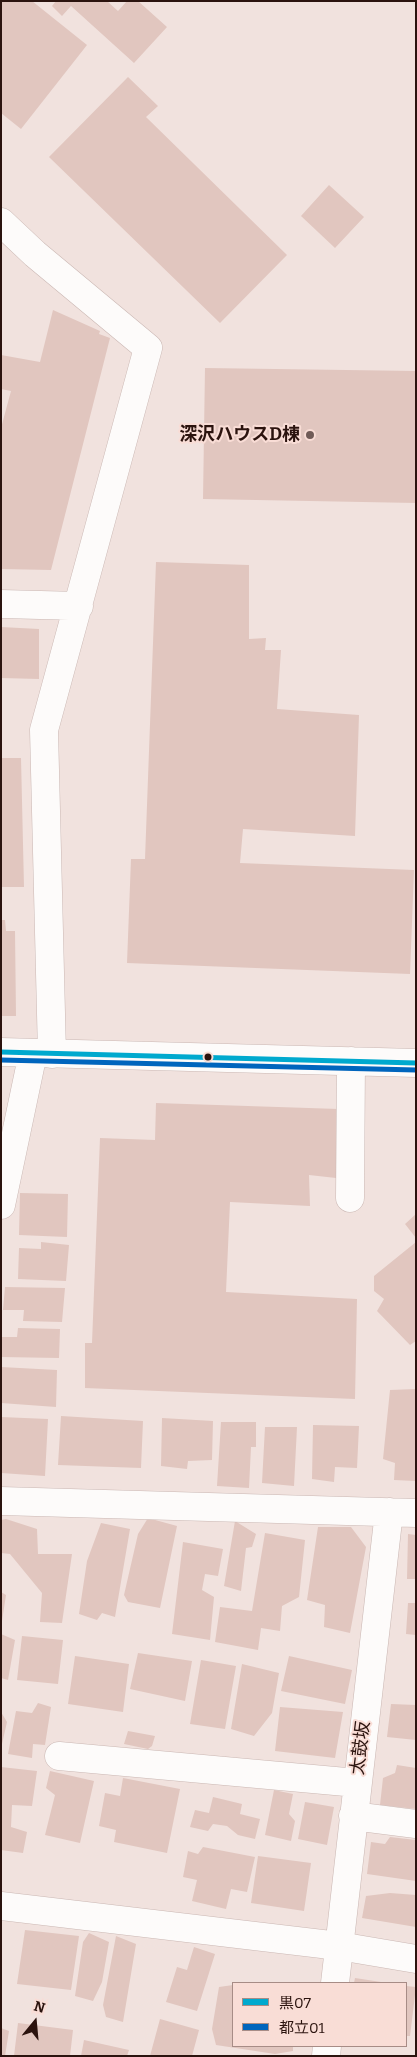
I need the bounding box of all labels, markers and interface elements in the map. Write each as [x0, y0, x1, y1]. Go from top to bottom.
place label: 深沢ハウスD棟 [179, 424, 300, 446]
marker: 深沢ハウスD棟 [304, 429, 316, 441]
unlabelled marker [203, 1052, 213, 1062]
street label: 太鼓坂 [347, 1720, 375, 1776]
legend [232, 1982, 407, 2047]
text: 黒07 [279, 1994, 311, 2012]
north arrow [10, 1997, 60, 2047]
text: N [32, 1997, 47, 2017]
text: 都立01 [279, 2019, 325, 2037]

